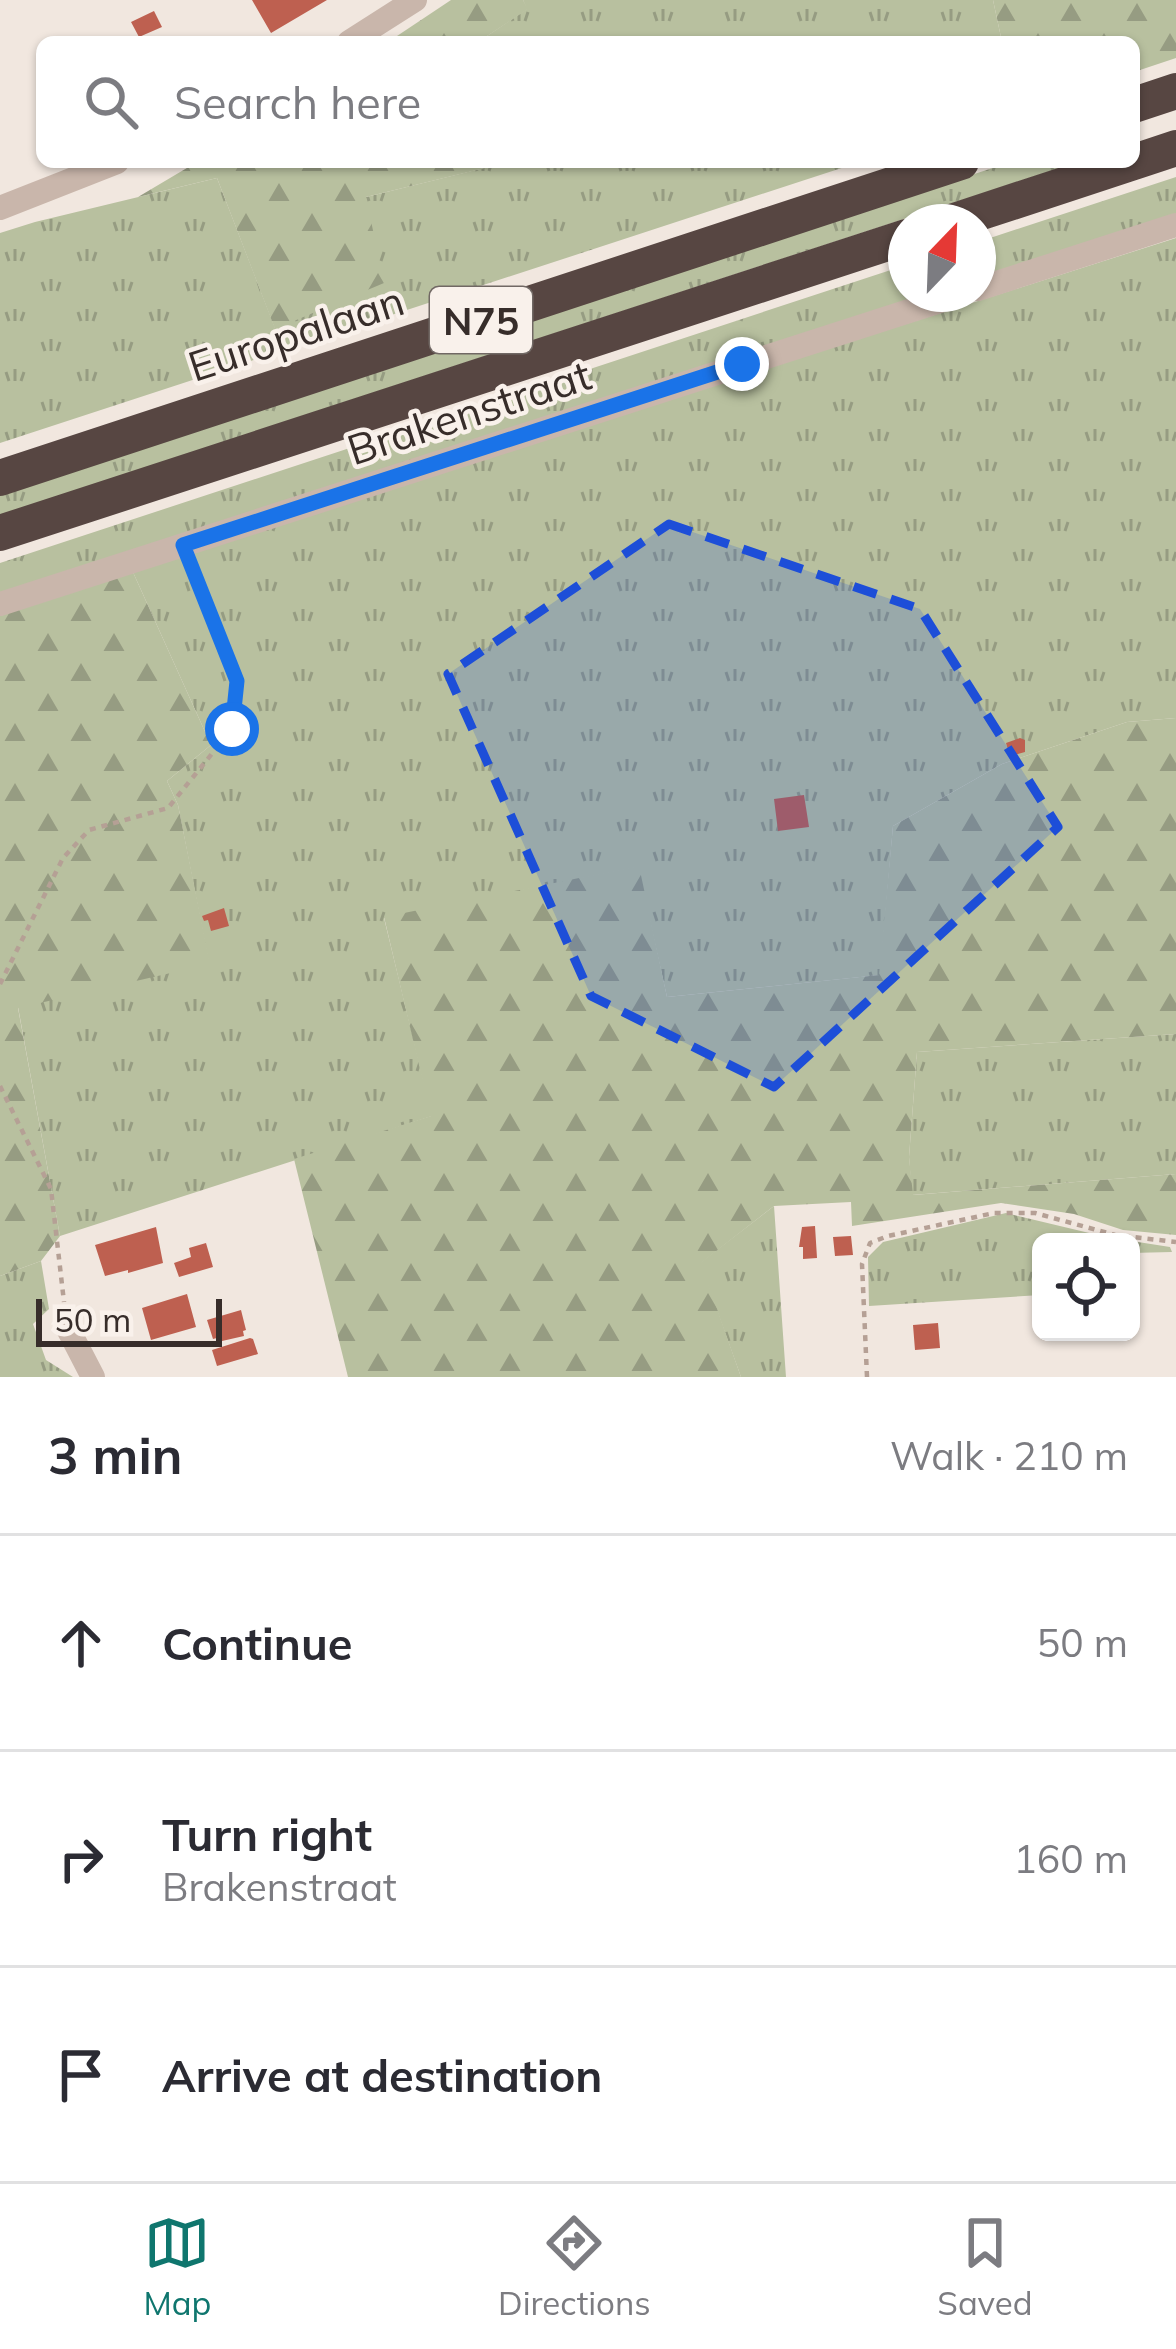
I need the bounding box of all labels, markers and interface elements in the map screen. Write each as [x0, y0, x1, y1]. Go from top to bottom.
search box [36, 36, 1140, 168]
icon: search [78, 69, 144, 135]
text: Search here [174, 74, 421, 130]
north arrow [888, 204, 996, 312]
street label: Europalaan [182, 273, 410, 393]
road number: N75 [430, 287, 532, 353]
route end [715, 337, 769, 391]
street label: Brakenstraat [341, 348, 597, 476]
route start [205, 702, 259, 756]
map controls [1032, 1233, 1140, 1341]
button: locate [1032, 1233, 1140, 1341]
scale bar [36, 1293, 222, 1346]
text: 50 m [54, 1299, 131, 1340]
text: 3 min [48, 1423, 183, 1487]
text: Walk · 210 m [890, 1431, 1128, 1480]
icon: ahead [48, 1610, 114, 1676]
text: Continue [162, 1615, 352, 1671]
text: 50 m [1037, 1618, 1128, 1667]
text: Turn right [162, 1806, 372, 1862]
icon: right [48, 1826, 114, 1892]
text: 160 m [1013, 1834, 1128, 1883]
text: Brakenstraat [162, 1862, 397, 1911]
icon: arrive [48, 2042, 114, 2108]
text: Arrive at destination [162, 2047, 602, 2103]
tab: Map [143, 2210, 211, 2323]
tab: Directions [498, 2210, 651, 2323]
tab: Saved [937, 2210, 1033, 2323]

